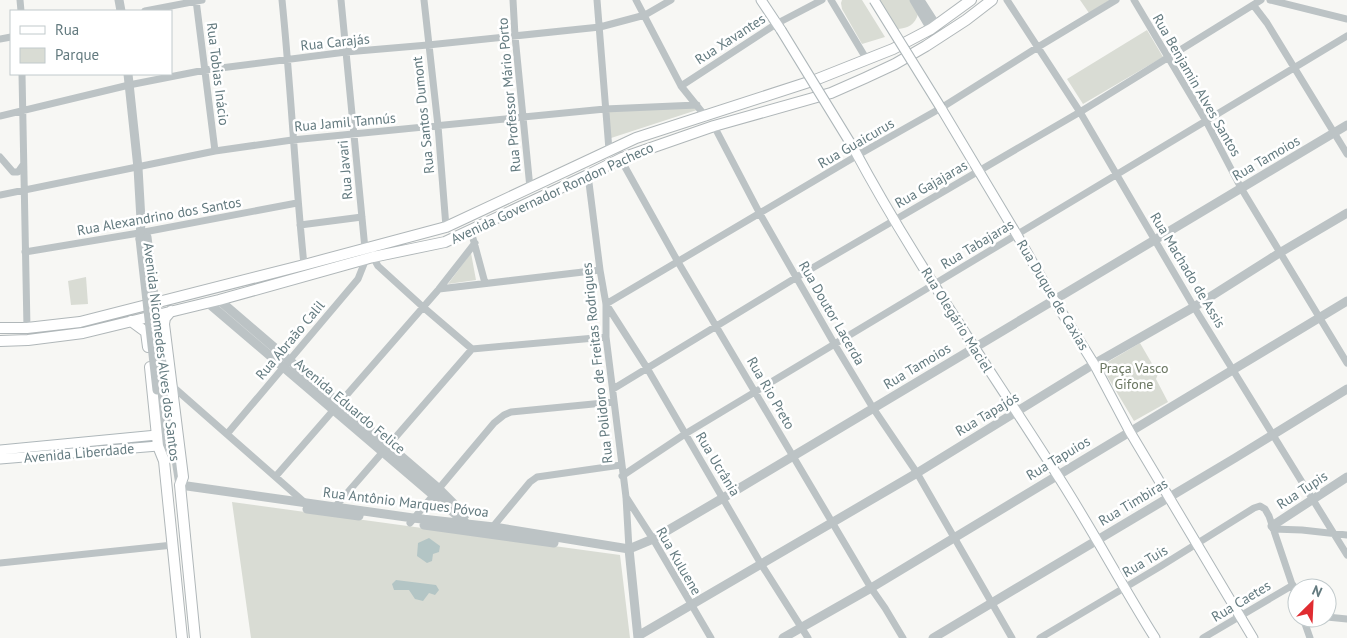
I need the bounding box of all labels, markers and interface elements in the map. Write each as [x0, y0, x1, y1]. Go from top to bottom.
legend [10, 10, 172, 75]
street label: Rua Xavantes [691, 10, 769, 68]
street label: Rua Benjamin Alves Santos [1149, 10, 1245, 160]
street label: Rua Professor Mário Porto [493, 17, 525, 173]
text: Rua [55, 20, 79, 39]
street label: Rua Tobias Inácio [203, 21, 233, 127]
street label: Rua Carajás [300, 29, 371, 55]
text: Parque [55, 45, 99, 64]
street label: Rua Santos Dumont [408, 55, 438, 175]
street label: Rua Jamil Tannús [293, 109, 397, 135]
street label: Rua Guaicurus [815, 114, 898, 172]
street label: Rua Tamoios [1229, 131, 1303, 185]
street label: Avenida Governador Rondon Pacheco [448, 138, 656, 248]
street label: Rua Javari [333, 140, 357, 200]
street label: Rua Gajajaras [891, 156, 971, 212]
street label: Rua Alexandrino dos Santos [75, 193, 243, 239]
street label: Rua Machado de Assis [1146, 209, 1230, 331]
street label: Rua Tabajaras [937, 215, 1017, 273]
street label: Rua Duque de Caxias [1013, 236, 1093, 354]
street label: Avenida Nicomedes Alves dos Santos [140, 242, 184, 463]
street label: Rua Doutor Lacerda [795, 258, 869, 368]
street label: Rua Polidoro de Freitas Rodrigues [577, 262, 617, 464]
street label: Rua Olegário Maciel [917, 264, 997, 376]
street label: Rua Abraão Calil [252, 297, 328, 383]
street label: Rua Tamoios [880, 339, 954, 393]
street label: Rua Rio Preto [743, 353, 799, 433]
street label: Avenida Eduardo Felice [291, 354, 409, 458]
park label: Praça Vasco Gifone [1099, 359, 1169, 393]
street label: Rua Tapajós [952, 388, 1022, 440]
street label: Rua Ucrânia [692, 429, 744, 500]
street label: Rua Tapuios [1023, 432, 1093, 484]
street label: Avenida Liberdade [23, 439, 135, 467]
street label: Rua Tupis [1273, 467, 1331, 513]
street label: Rua Timbiras [1095, 474, 1171, 530]
street label: Rua Antônio Marques Póvoa [322, 483, 490, 521]
street label: Rua Kuluene [652, 524, 706, 598]
street label: Rua Tuis [1119, 541, 1171, 581]
street label: Rua Caetes [1208, 576, 1274, 626]
north arrow [1287, 578, 1337, 628]
text: N [1309, 581, 1325, 601]

